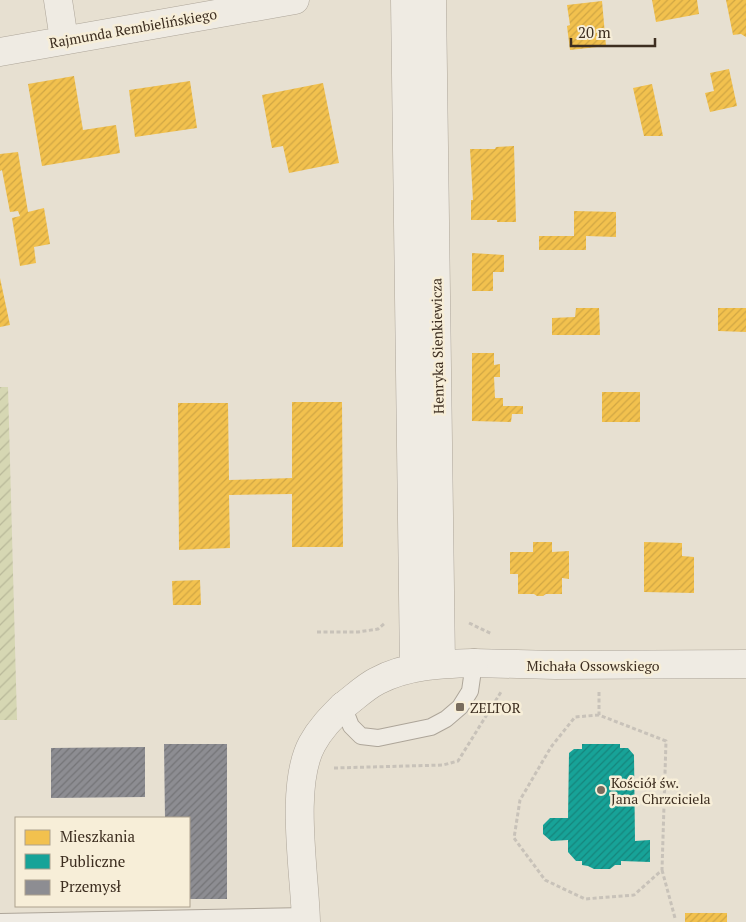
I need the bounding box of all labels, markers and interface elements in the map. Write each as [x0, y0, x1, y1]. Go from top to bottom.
street label: Rajmunda Rembielińskiego [48, 4, 218, 52]
scale bar [571, 15, 655, 47]
text: 20 m [578, 22, 611, 42]
street label: Henryka Sienkiewicza [426, 278, 448, 414]
street label: Michała Ossowskiego [526, 656, 660, 675]
place label: ZELTOR [470, 698, 521, 717]
marker: ZELTOR [454, 701, 466, 713]
place label: Kościół św. Jana Chrzciciela [611, 773, 711, 808]
marker: Kościół św. Jana Chrzciciela [595, 784, 607, 796]
legend [15, 817, 190, 907]
text: Mieszkania [60, 826, 136, 846]
text: Publiczne [60, 851, 125, 871]
text: Przemysł [60, 876, 121, 896]

